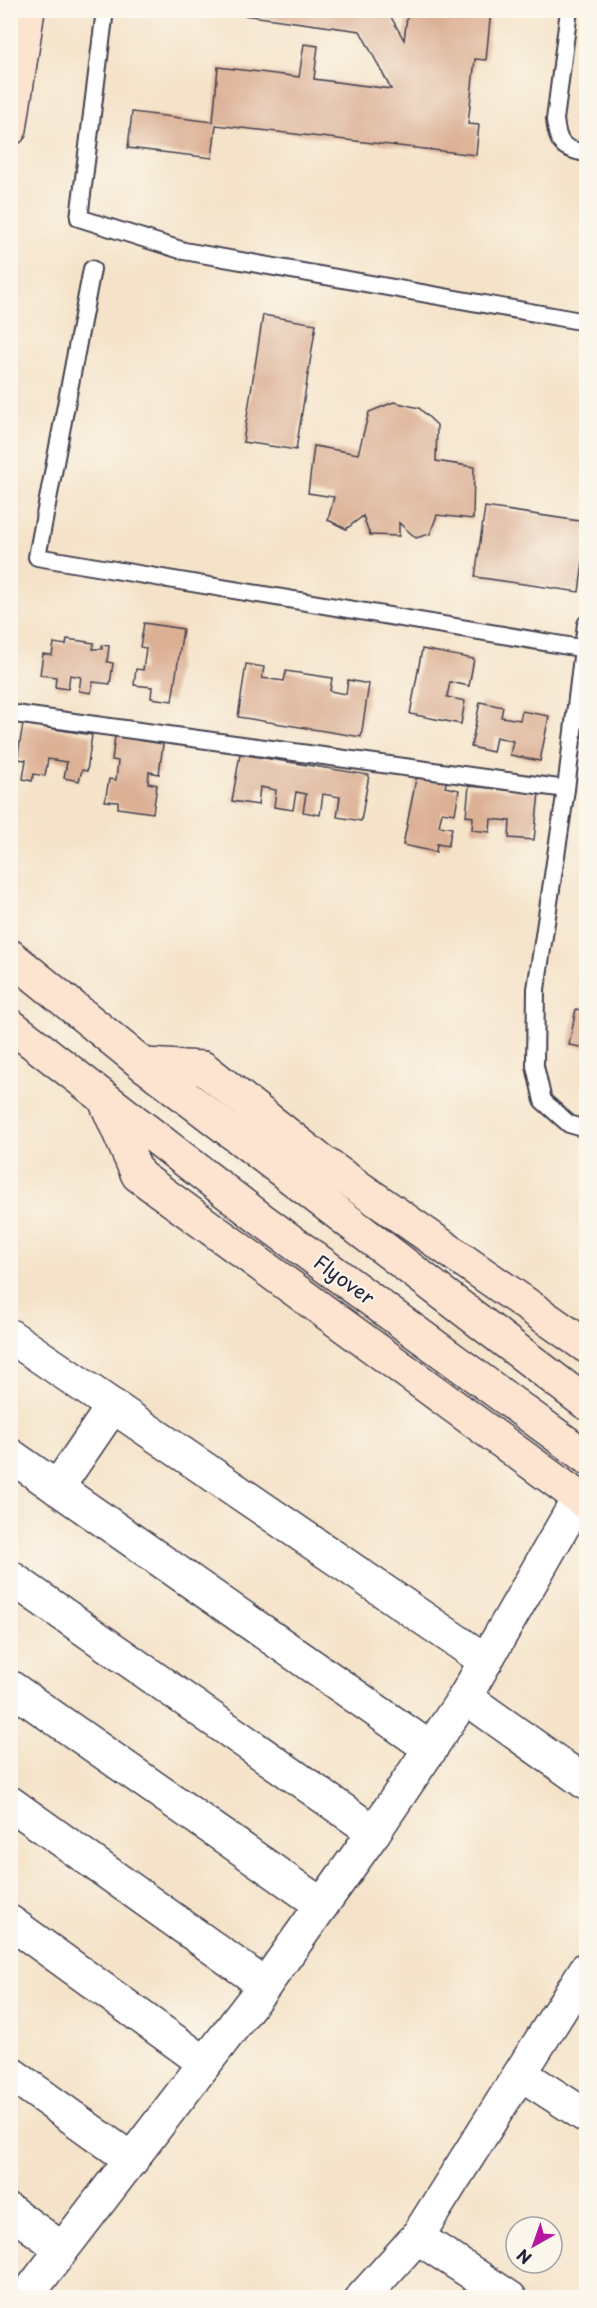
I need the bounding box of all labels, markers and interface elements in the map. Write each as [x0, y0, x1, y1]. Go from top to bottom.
street label: Flyover [308, 1247, 382, 1312]
north arrow [504, 2215, 564, 2275]
text: N [511, 2244, 536, 2271]

